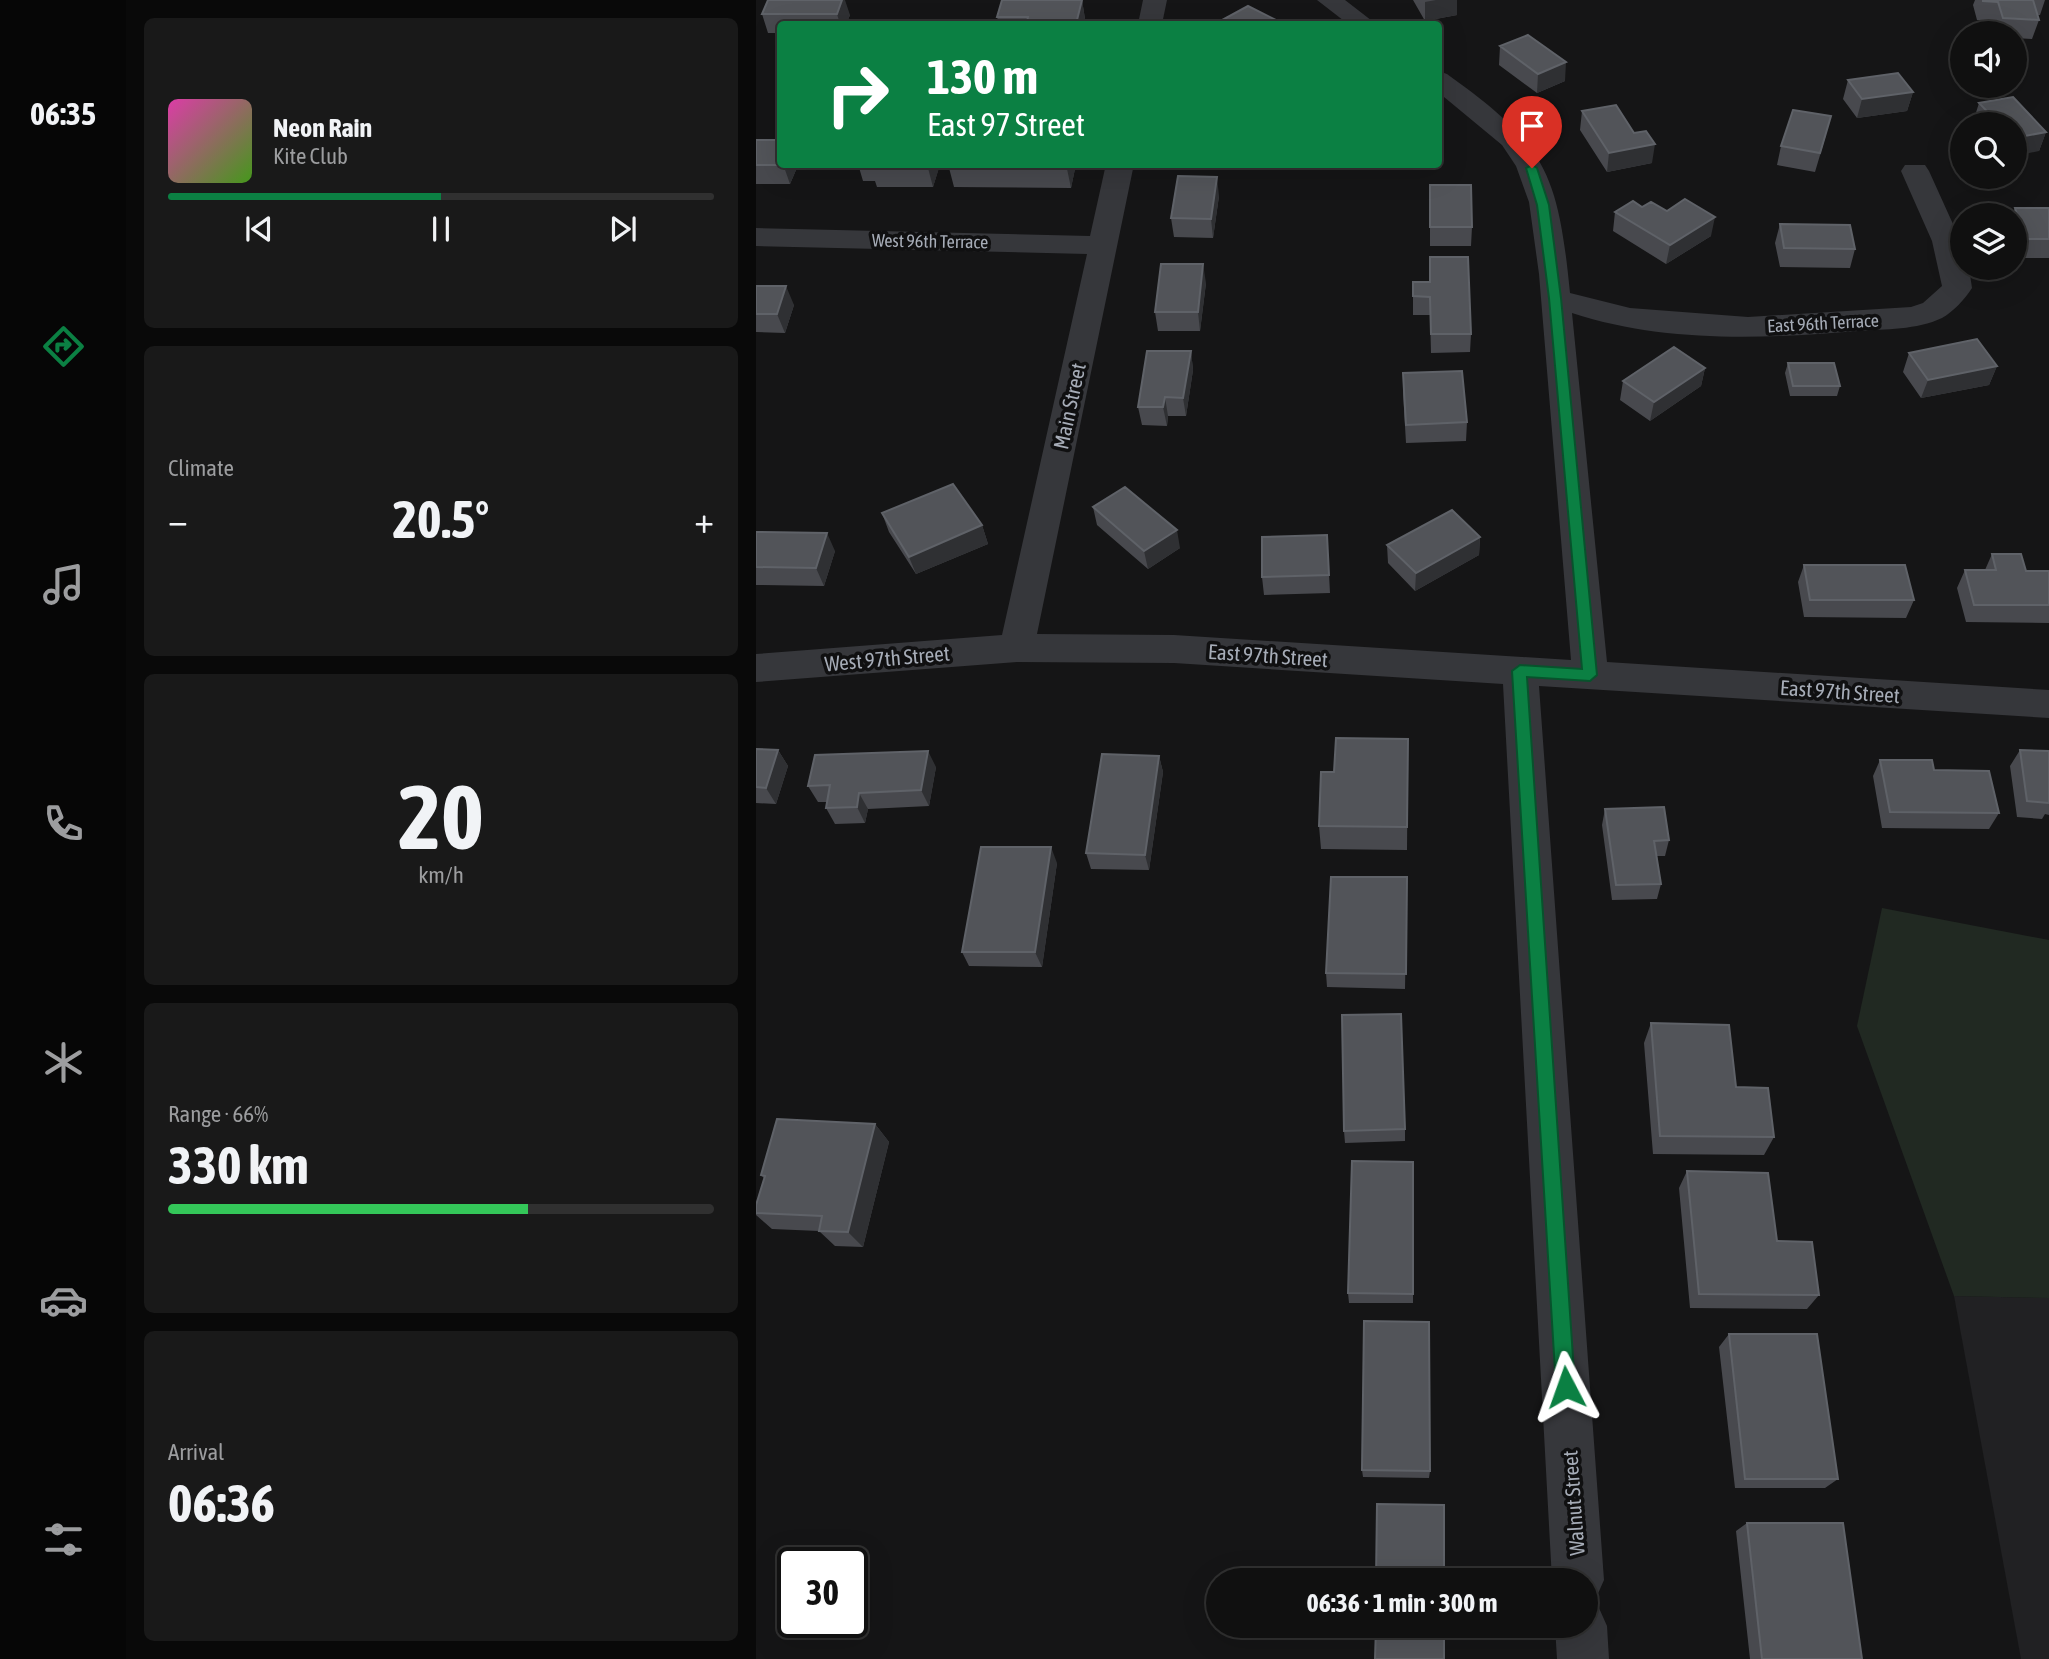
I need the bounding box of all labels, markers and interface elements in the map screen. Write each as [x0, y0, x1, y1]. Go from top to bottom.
map controls [1950, 21, 2027, 280]
button: sound [1950, 21, 2027, 98]
text: 130 m [927, 48, 1038, 104]
icon: right [812, 49, 903, 140]
text: 06:35 [30, 95, 96, 132]
pin [1502, 96, 1562, 168]
text: East 97 Street [927, 106, 1085, 143]
icon: arrive [1513, 107, 1551, 145]
button: search [1950, 112, 2027, 189]
text: Neon Rain [273, 113, 372, 143]
text: Kite Club [273, 143, 348, 169]
button: layers [1950, 203, 2027, 280]
icon: previous [240, 210, 278, 248]
icon: pause [422, 210, 460, 248]
icon: next [604, 210, 642, 248]
street label: West 96th Terrace [872, 229, 988, 253]
street label: East 96th Terrace [1767, 310, 1879, 336]
icon: directions [39, 322, 88, 371]
street label: Main Street [1048, 361, 1090, 451]
text: Climate [168, 455, 234, 481]
text: 20.5° [393, 489, 489, 549]
text: − [168, 498, 188, 541]
text: + [694, 498, 714, 541]
icon: music [39, 560, 88, 609]
street label: East 97th Street [1207, 639, 1329, 671]
street label: West 97th Street [823, 641, 951, 675]
street label: East 97th Street [1779, 675, 1901, 707]
text: 20 [398, 764, 484, 868]
icon: phone [39, 799, 88, 848]
text: km/h [418, 862, 464, 888]
icon: climate [39, 1038, 88, 1087]
text: Range · 66% [168, 1101, 268, 1127]
text: 330 km [168, 1135, 309, 1195]
icon: car [39, 1276, 88, 1325]
position arrow [1529, 1350, 1603, 1424]
text: Arrival [168, 1439, 224, 1465]
street label: Walnut Street [1557, 1450, 1589, 1556]
text: 06:36 [168, 1473, 275, 1533]
icon: filters [39, 1515, 88, 1564]
speed limit sign: 30 [777, 1547, 868, 1638]
text: 06:36 · 1 min · 300 m [1307, 1588, 1497, 1618]

